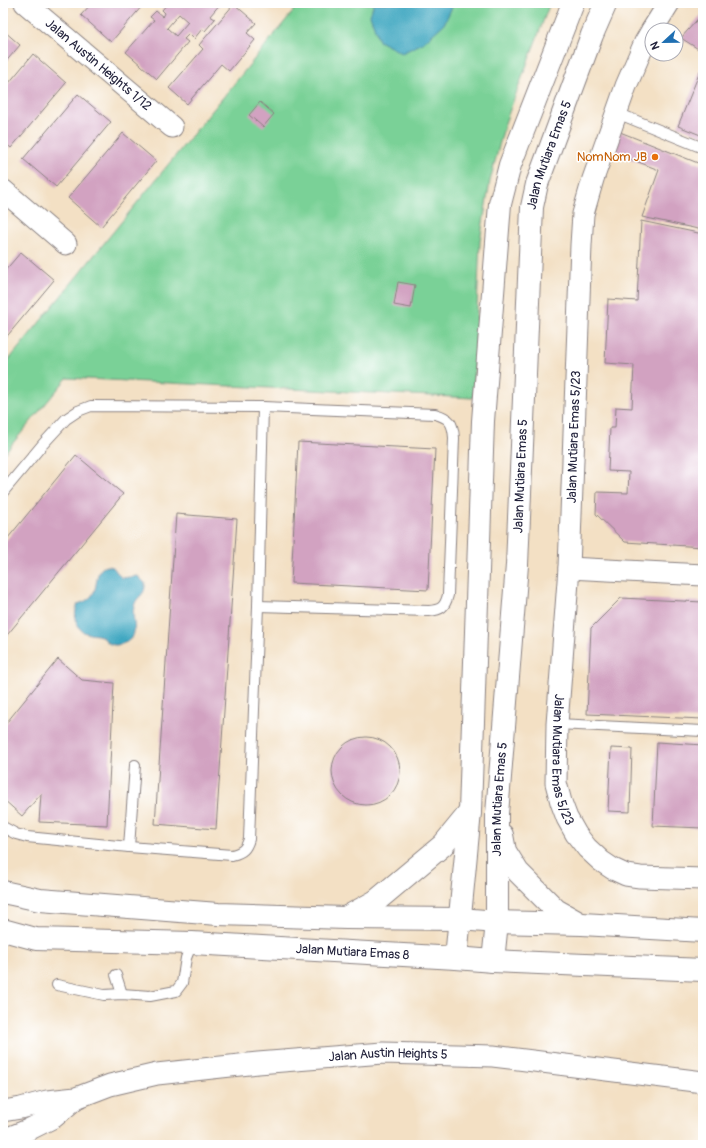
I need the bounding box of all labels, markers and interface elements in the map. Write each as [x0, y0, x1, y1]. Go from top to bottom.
street label: Jalan Austin Heights 1/12 [42, 15, 155, 114]
north arrow [644, 22, 684, 62]
text: N [648, 39, 663, 51]
street label: Jalan Mutiara Emas 5 [524, 98, 575, 211]
place label: NomNom JB [577, 149, 647, 165]
marker: NomNom JB [650, 152, 660, 162]
street label: Jalan Mutiara Emas 5/23 [564, 370, 584, 504]
street label: Jalan Mutiara Emas 5 [510, 419, 531, 534]
street label: Jalan Mutiara Emas 5/23 [548, 693, 578, 828]
street label: Jalan Mutiara Emas 5 [489, 742, 511, 856]
street label: Jalan Mutiara Emas 8 [295, 941, 410, 963]
street label: Jalan Austin Heights 5 [328, 1045, 448, 1065]

